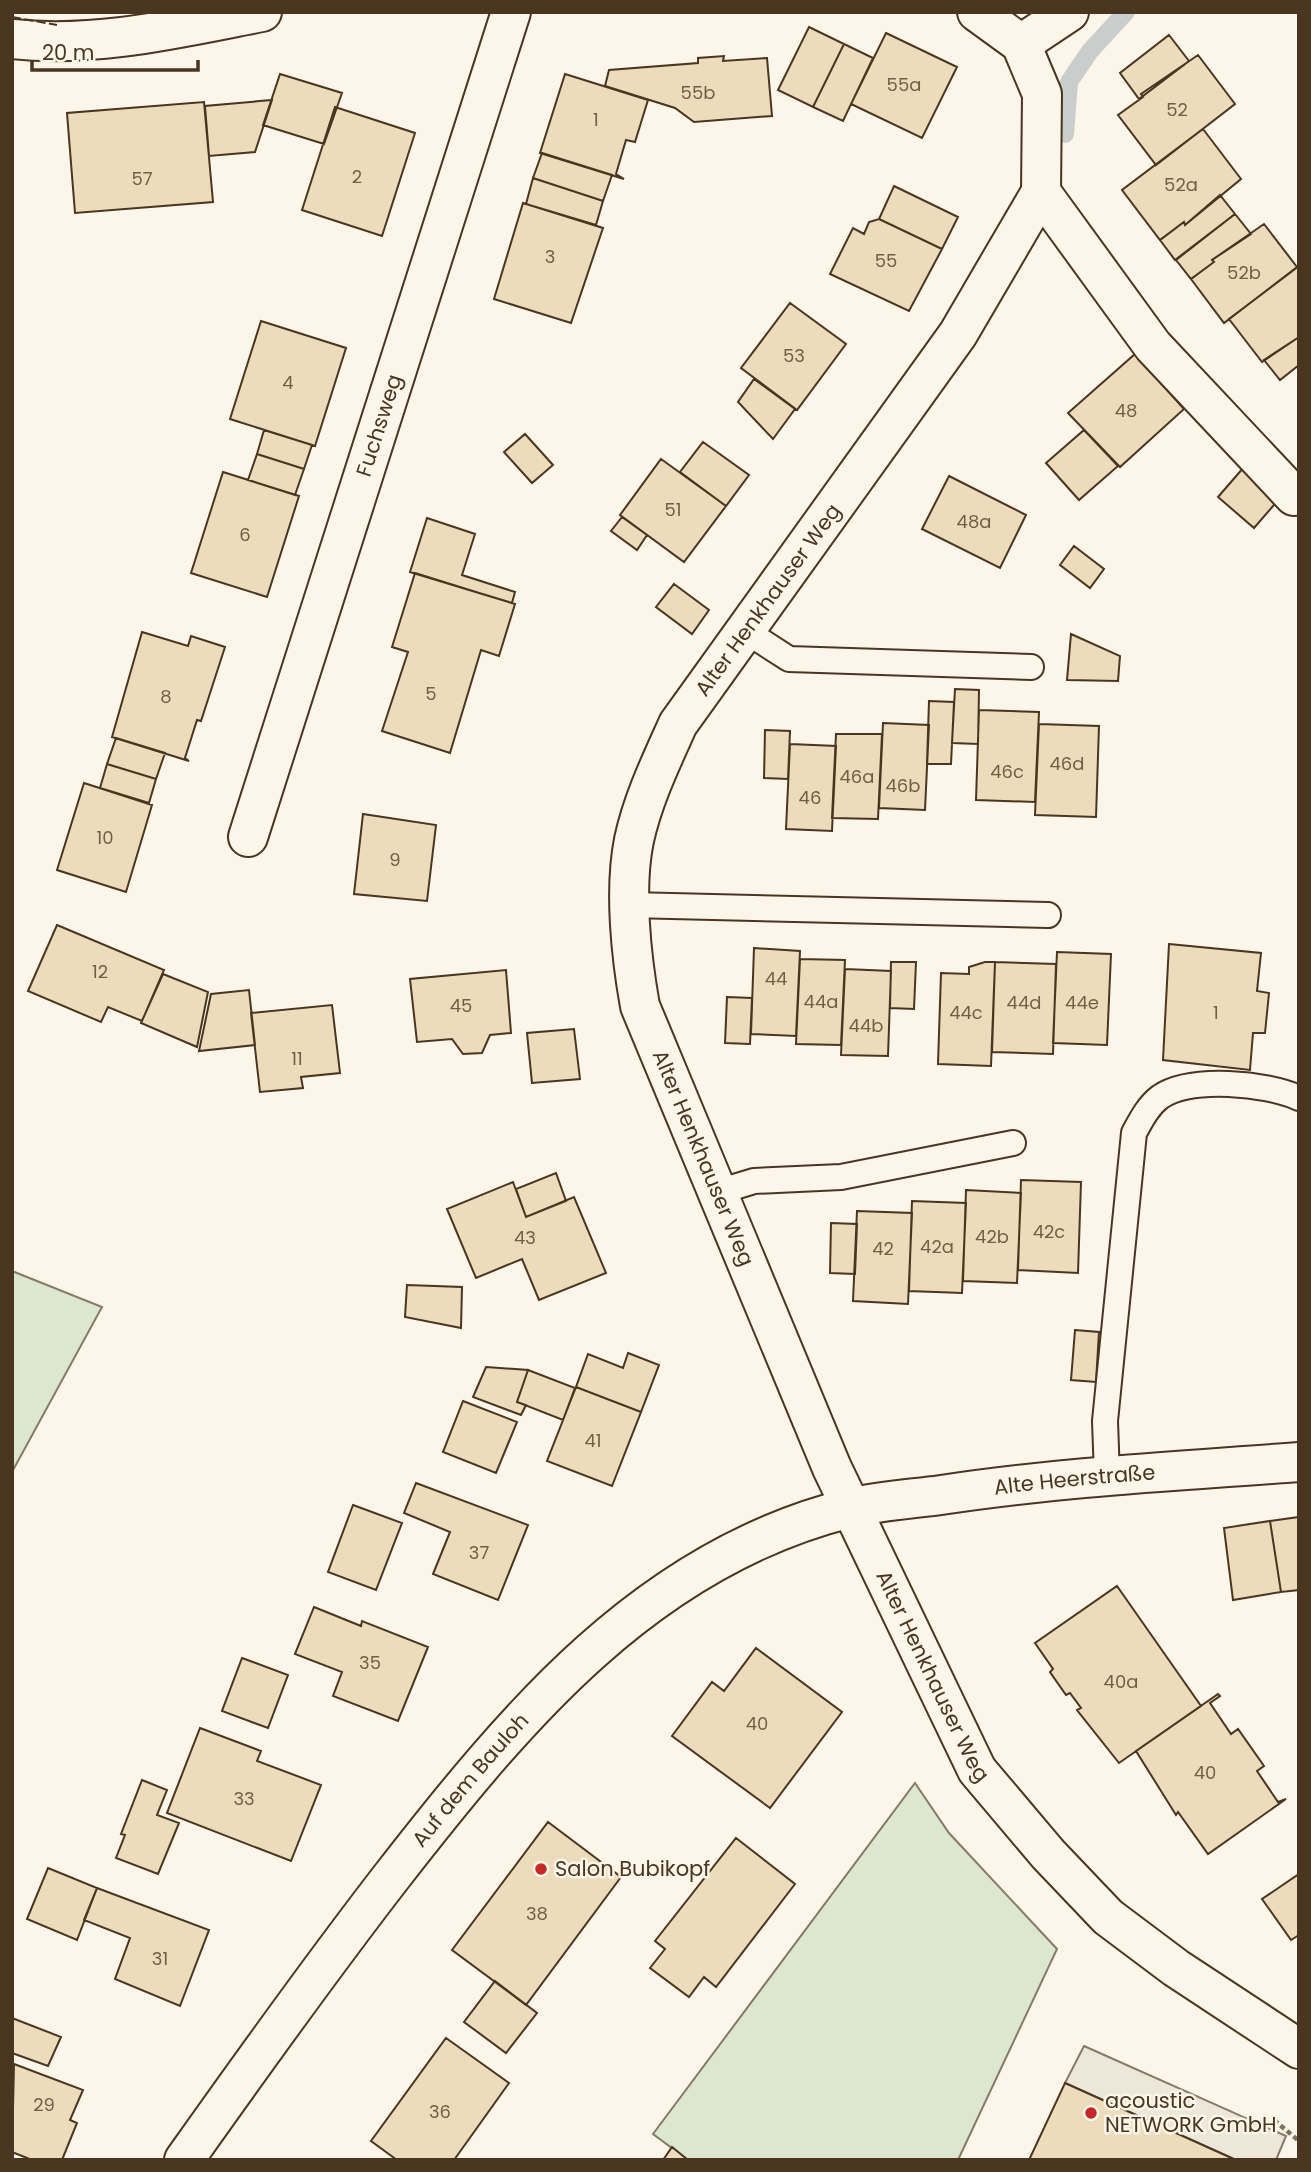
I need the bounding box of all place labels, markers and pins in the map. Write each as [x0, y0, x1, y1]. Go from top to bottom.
place label: Salon Bubikopf [555, 1854, 710, 1883]
marker: Salon Bubikopf [533, 1861, 549, 1877]
place label: acoustic NETWORK GmbH [1105, 2086, 1277, 2139]
marker: acoustic NETWORK GmbH [1083, 2105, 1099, 2121]

